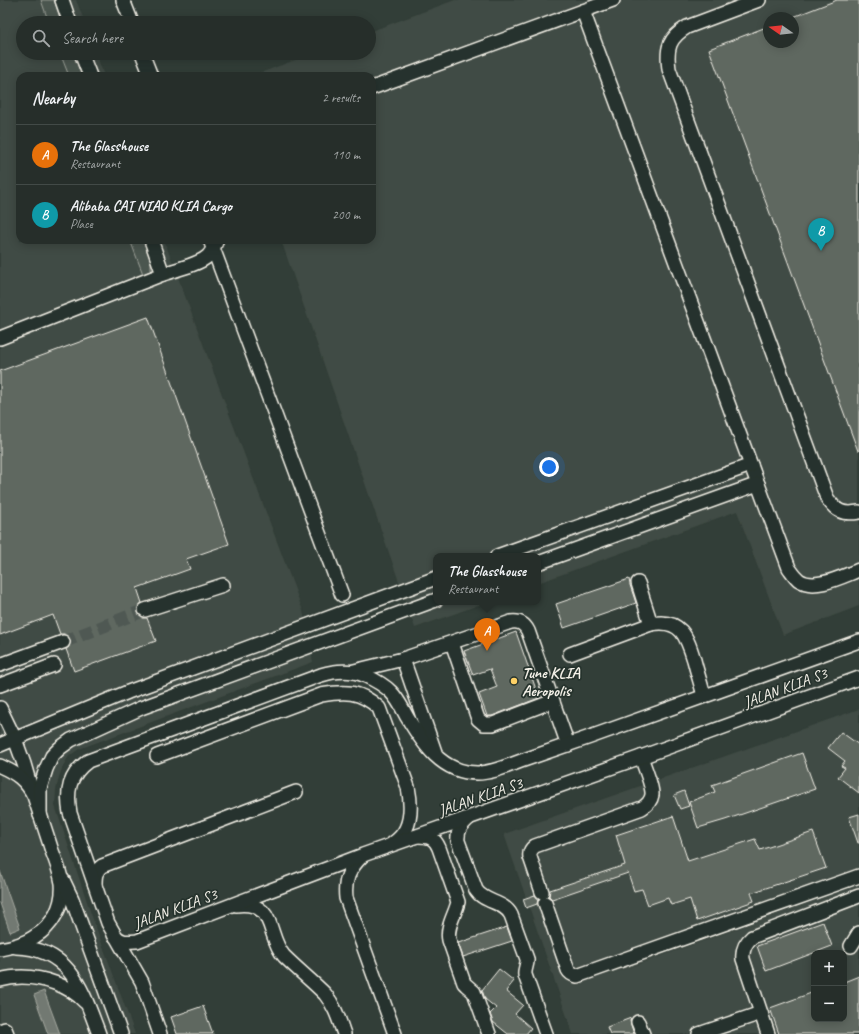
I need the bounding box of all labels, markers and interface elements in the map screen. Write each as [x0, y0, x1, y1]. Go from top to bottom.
north arrow [763, 12, 799, 48]
search box [16, 16, 376, 60]
icon: search [30, 27, 52, 49]
text: Search here [62, 29, 123, 48]
text: Nearby [32, 88, 75, 109]
text: 2 results [322, 90, 360, 106]
text: The Glasshouse [70, 137, 148, 156]
text: A [42, 147, 48, 163]
text: 110 m [332, 147, 360, 163]
text: Restaurant [70, 156, 120, 172]
text: Alibaba CAI NIAO KLIA Cargo [70, 197, 232, 216]
text: B [42, 207, 48, 223]
text: 200 m [332, 207, 360, 223]
text: Place [70, 216, 93, 232]
pin: B [808, 218, 834, 251]
your location [539, 457, 559, 477]
popup [433, 553, 541, 605]
text: The Glasshouse [448, 562, 526, 581]
text: Restaurant [448, 581, 498, 597]
pin: A [474, 618, 500, 651]
place label: Tune KLIA Aeropolis [522, 663, 581, 701]
street label: JALAN KLIA S3 [740, 663, 832, 713]
marker: Tune KLIA Aeropolis [509, 676, 519, 686]
street label: JALAN KLIA S3 [435, 773, 527, 821]
street label: JALAN KLIA S3 [130, 884, 222, 934]
map controls [811, 950, 847, 1022]
button: + [811, 950, 847, 986]
button: − [811, 986, 847, 1022]

